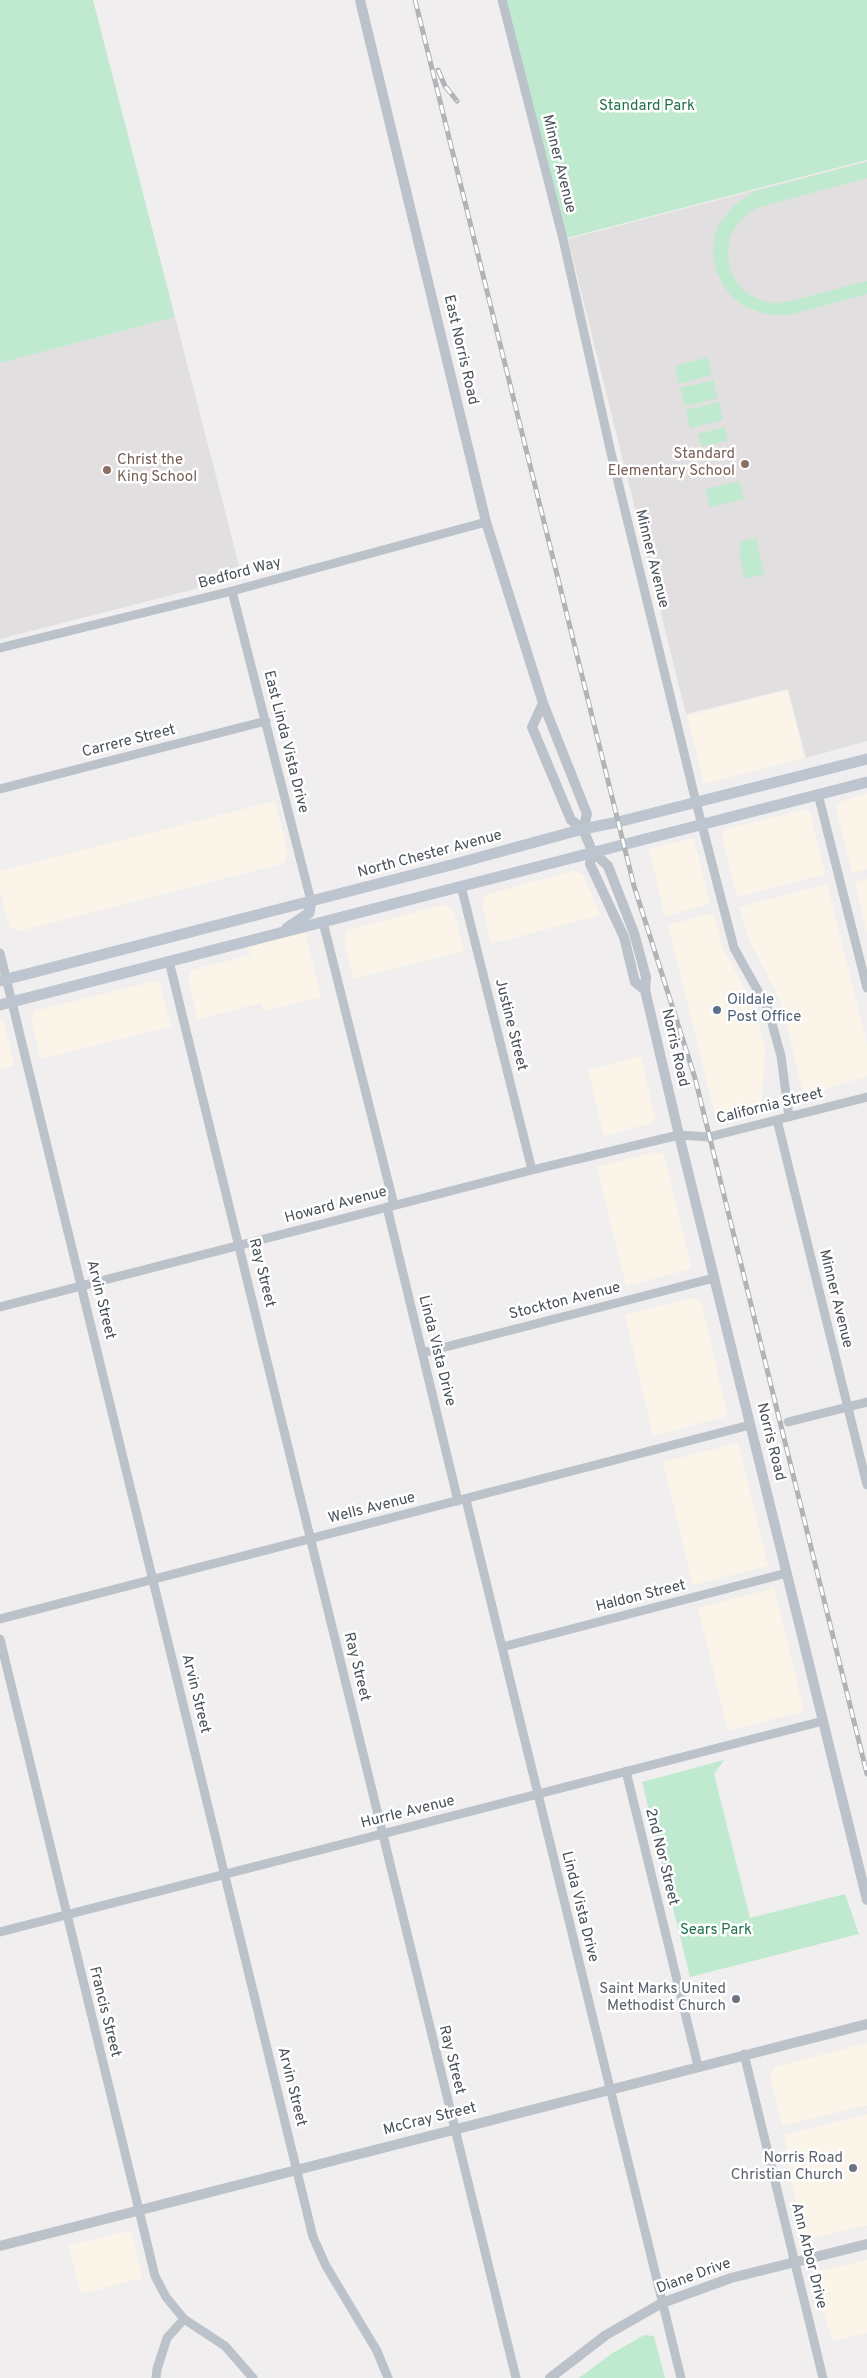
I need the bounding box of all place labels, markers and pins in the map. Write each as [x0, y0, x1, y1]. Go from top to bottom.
place label: Standard Elementary School [608, 446, 735, 481]
place label: Christ the King School [117, 452, 197, 487]
marker: Standard Elementary School [739, 458, 751, 470]
marker: Christ the King School [101, 464, 113, 476]
place label: Oildale Post Office [727, 992, 801, 1027]
marker: Oildale Post Office [711, 1004, 723, 1016]
place label: Saint Marks United Methodist Church [599, 1981, 726, 2016]
marker: Saint Marks United Methodist Church [730, 1993, 742, 2005]
place label: Norris Road Christian Church [731, 2150, 843, 2185]
marker: Norris Road Christian Church [847, 2162, 859, 2174]

